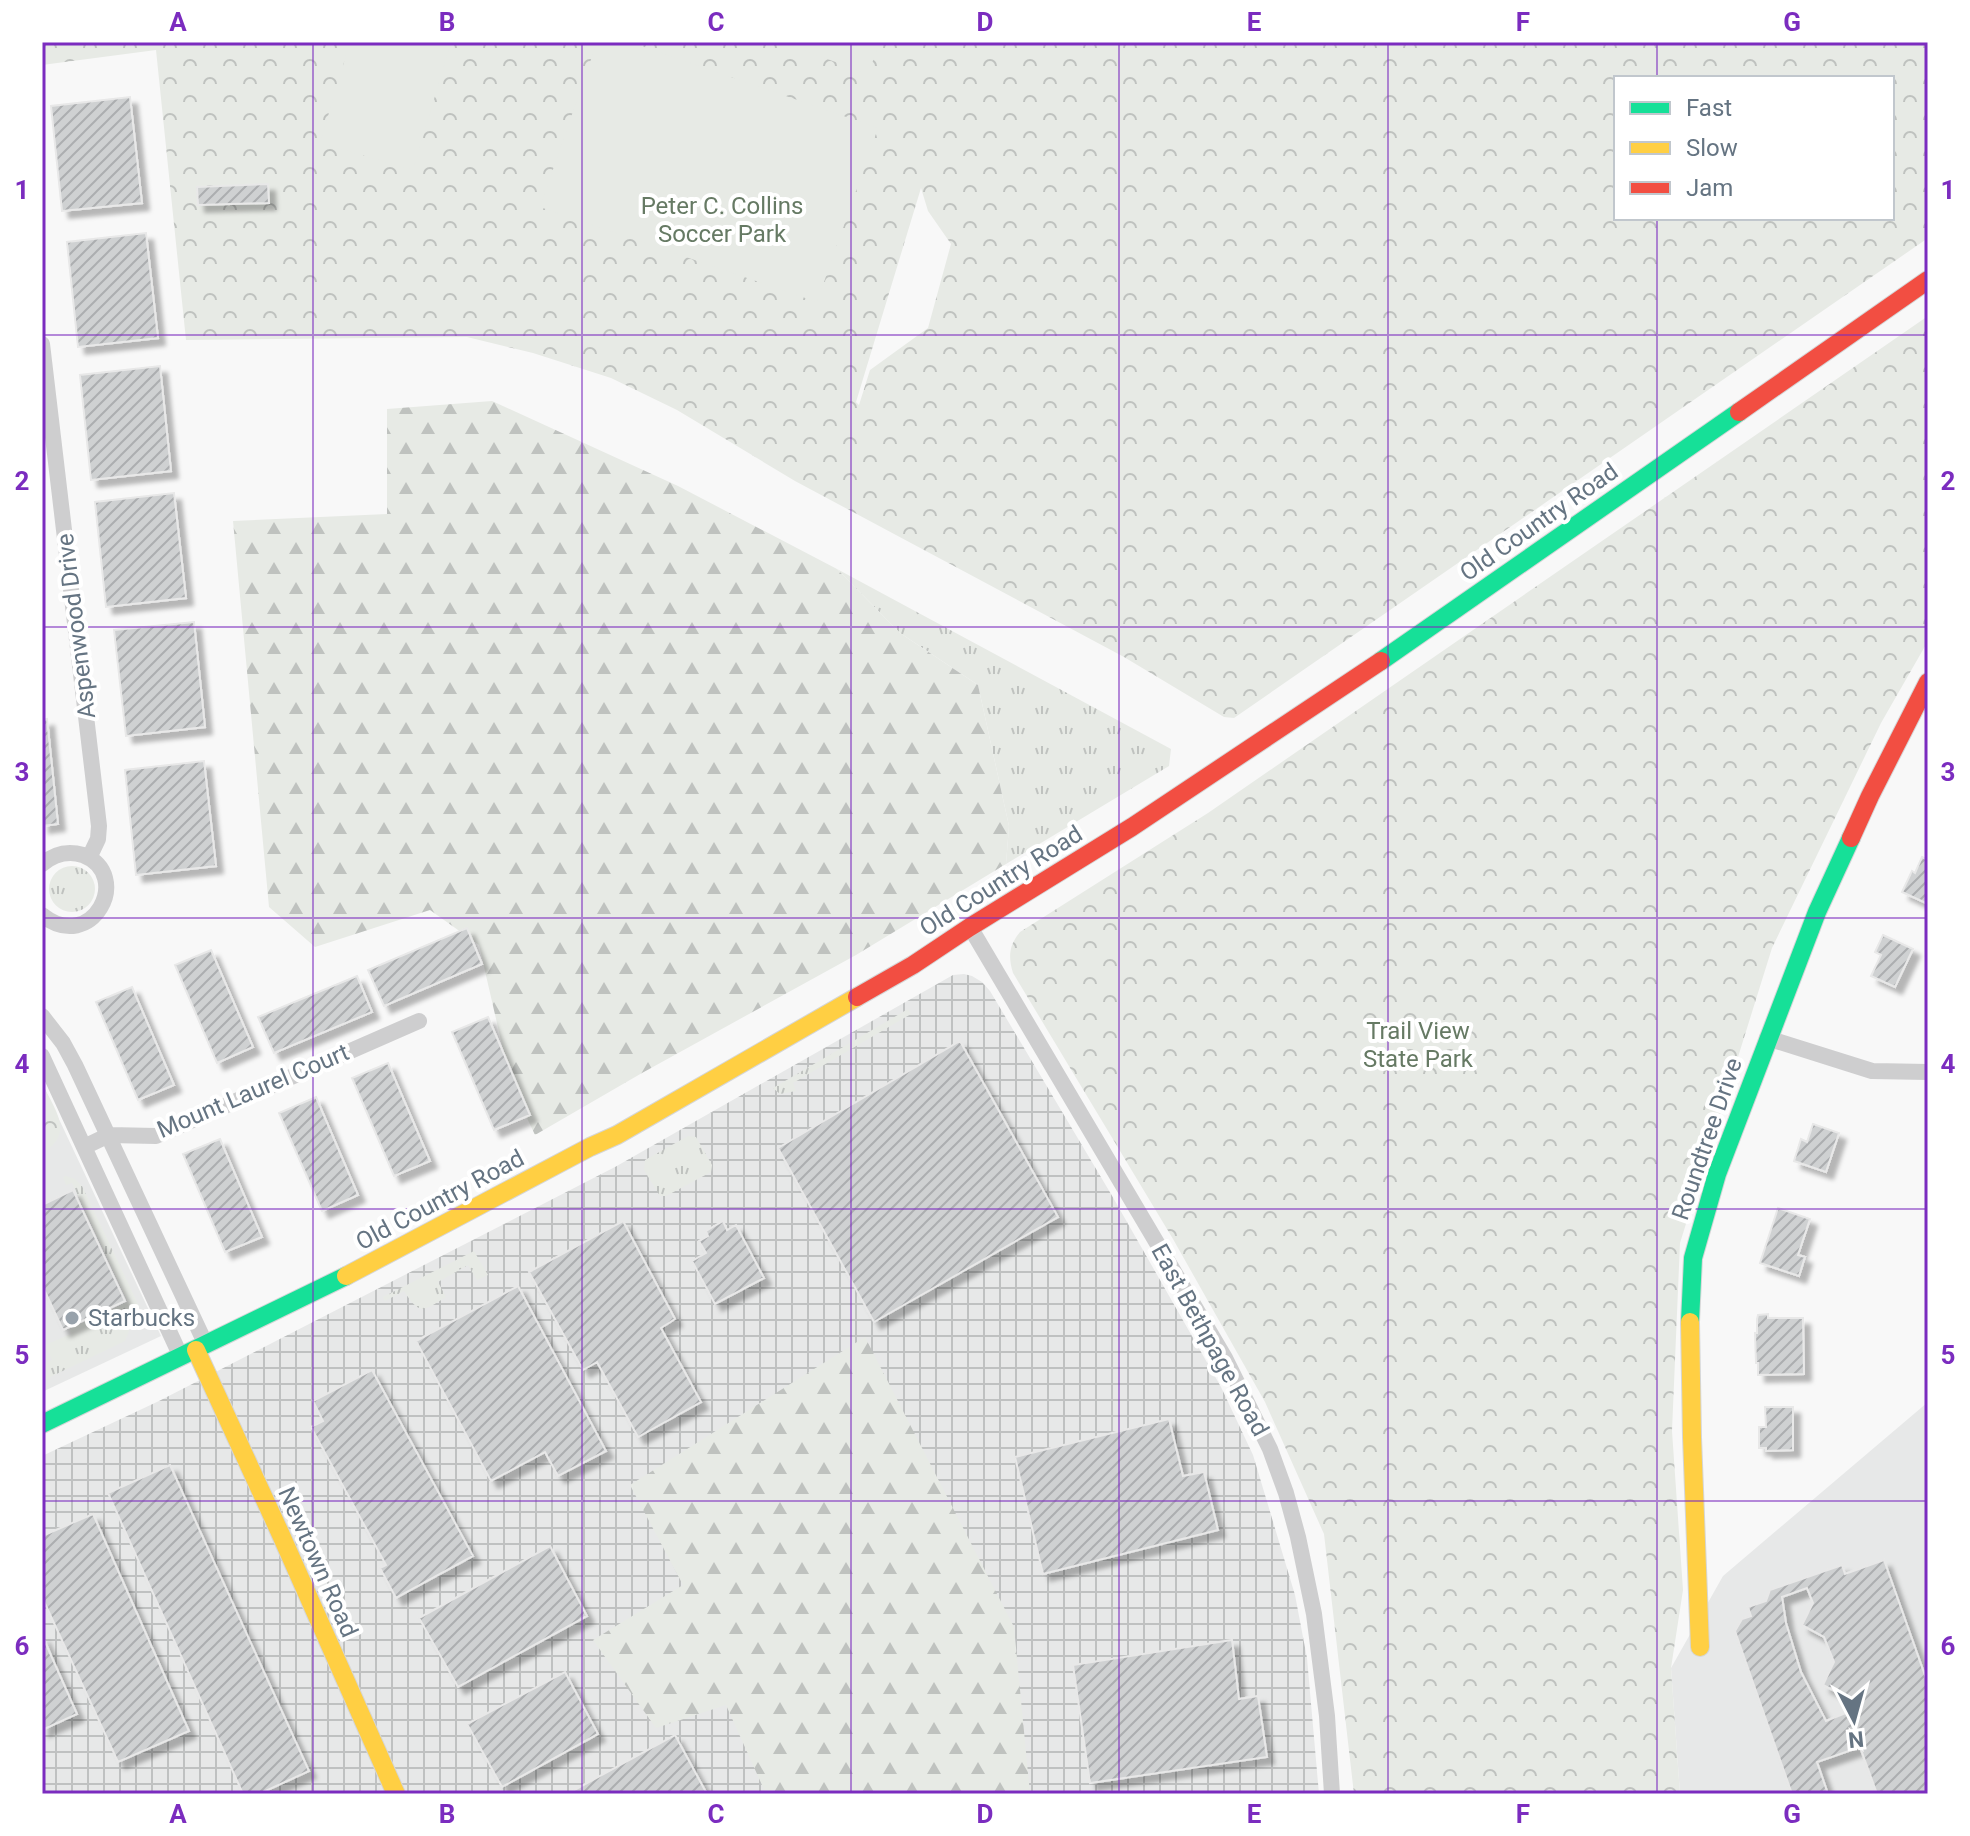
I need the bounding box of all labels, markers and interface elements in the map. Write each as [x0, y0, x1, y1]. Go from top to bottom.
text: A [169, 7, 187, 37]
text: B [439, 7, 455, 37]
text: C [707, 7, 725, 37]
text: D [977, 7, 993, 37]
text: E [1247, 7, 1262, 37]
text: F [1516, 7, 1530, 37]
text: G [1783, 7, 1801, 37]
legend [1614, 76, 1894, 220]
text: Fast [1686, 94, 1732, 122]
text: Slow [1686, 134, 1738, 162]
text: Jam [1686, 174, 1733, 202]
text: 1 [15, 175, 29, 205]
text: 1 [1941, 175, 1955, 205]
park label: Peter C. Collins Soccer Park [641, 192, 803, 248]
street label: Old Country Road [1455, 457, 1623, 587]
text: 2 [15, 466, 29, 496]
text: 2 [1941, 466, 1955, 496]
street label: Aspenwood Drive [51, 532, 101, 720]
text: 3 [15, 757, 29, 787]
text: 3 [1941, 757, 1955, 787]
street label: Old Country Road [915, 820, 1087, 942]
park label: Trail View State Park [1363, 1017, 1474, 1073]
street label: Mount Laurel Court [153, 1038, 353, 1144]
text: 4 [15, 1049, 30, 1079]
text: 4 [1941, 1049, 1956, 1079]
street label: Roundtree Drive [1666, 1054, 1748, 1224]
street label: Old Country Road [351, 1144, 529, 1256]
street label: East Bethpage Road [1146, 1239, 1274, 1441]
place label: Starbucks [88, 1304, 195, 1332]
marker: Starbucks [63, 1309, 81, 1327]
text: 5 [15, 1340, 29, 1370]
text: 5 [1941, 1340, 1955, 1370]
street label: Newtown Road [272, 1483, 364, 1641]
text: 6 [15, 1631, 30, 1661]
text: 6 [1941, 1631, 1956, 1661]
north arrow [1814, 1680, 1894, 1760]
text: N [1847, 1726, 1865, 1753]
text: A [169, 1799, 187, 1829]
text: B [439, 1799, 455, 1829]
text: C [707, 1799, 725, 1829]
text: D [977, 1799, 993, 1829]
text: E [1247, 1799, 1262, 1829]
text: F [1516, 1799, 1530, 1829]
text: G [1783, 1799, 1801, 1829]

